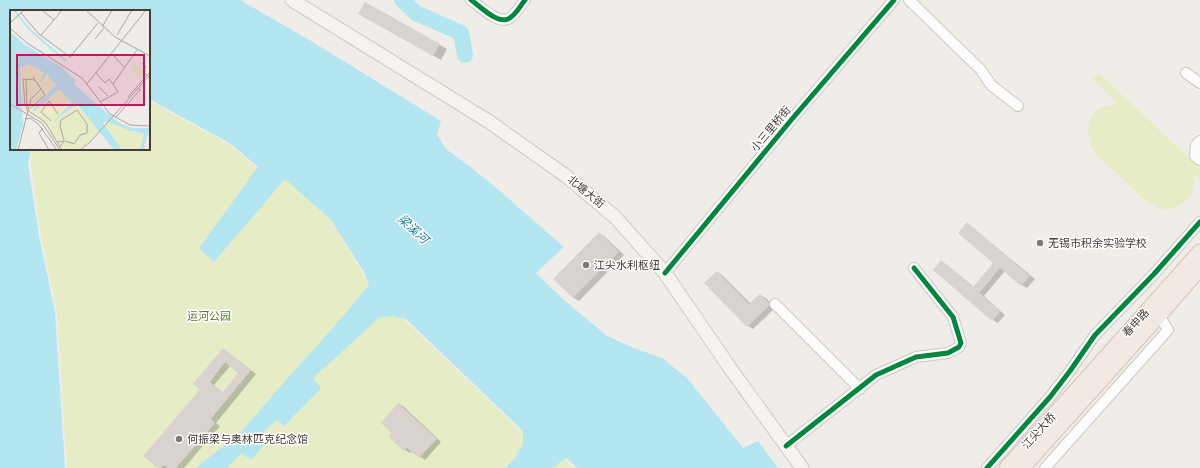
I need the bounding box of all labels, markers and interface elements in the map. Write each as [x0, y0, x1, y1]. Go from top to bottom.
inset map [10, 10, 150, 150]
street label: 小三里桥街 [748, 104, 794, 154]
street label: 北塘大街 [565, 173, 607, 211]
water label: 梁溪河 [395, 212, 432, 248]
place label: 无锡市积余实验学校 [1048, 237, 1147, 250]
marker: 无锡市积余实验学校 [1035, 238, 1045, 248]
place label: 江尖水利枢纽 [594, 259, 660, 272]
marker: 江尖水利枢纽 [581, 260, 591, 270]
street label: 春申路 [1120, 306, 1152, 340]
park label: 运河公园 [187, 310, 231, 323]
street label: 江尖大桥 [1019, 410, 1059, 452]
place label: 何振梁与奥林匹克纪念馆 [187, 433, 308, 446]
marker: 何振梁与奥林匹克纪念馆 [174, 434, 184, 444]

